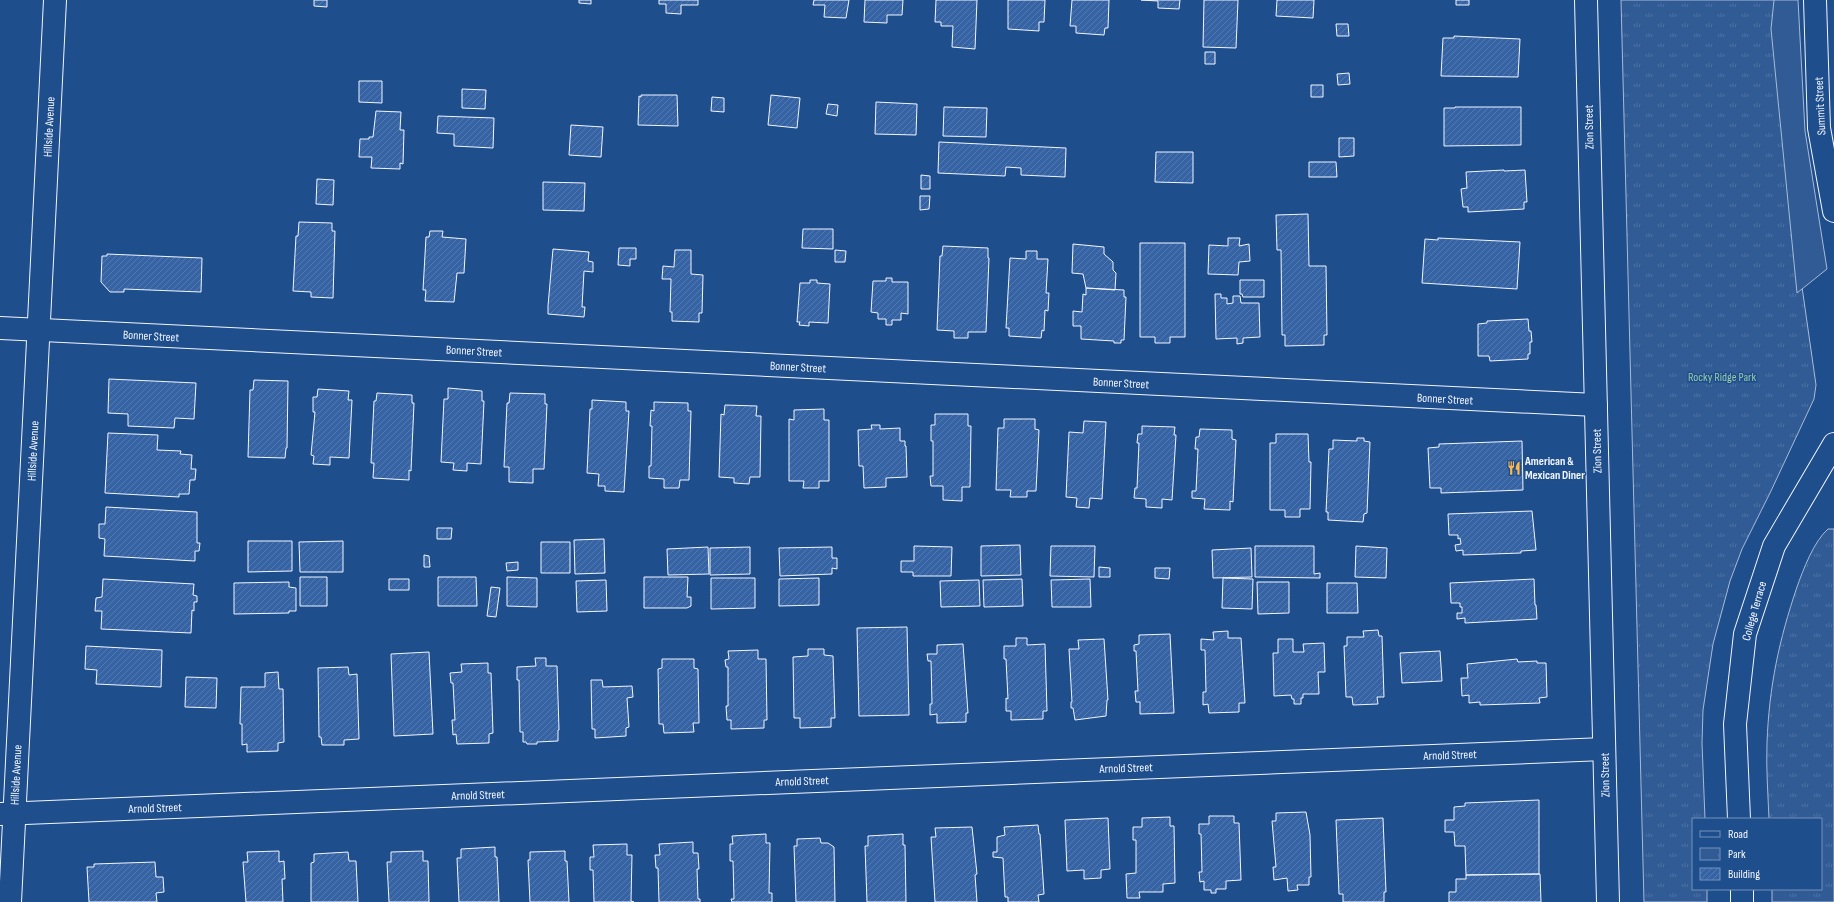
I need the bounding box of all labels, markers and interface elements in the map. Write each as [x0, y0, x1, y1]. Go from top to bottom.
street label: Summit Street [1811, 76, 1830, 136]
street label: Hillside Avenue [40, 96, 59, 158]
street label: Zion Street [1582, 104, 1597, 149]
street label: Bonner Street [123, 328, 180, 345]
street label: Bonner Street [446, 343, 503, 360]
street label: Bonner Street [770, 359, 827, 376]
park label: Rocky Ridge Park [1688, 370, 1756, 385]
street label: Bonner Street [1093, 375, 1150, 392]
street label: Bonner Street [1417, 391, 1474, 408]
street label: Hillside Avenue [24, 420, 43, 482]
street label: Zion Street [1590, 428, 1605, 473]
place label: American & Mexican Diner [1524, 454, 1585, 483]
restaurant icon: American & Mexican Diner [1506, 460, 1522, 476]
street label: College Terrace [1739, 579, 1770, 643]
street label: Hillside Avenue [7, 744, 26, 806]
street label: Arnold Street [1422, 747, 1477, 764]
street label: Zion Street [1598, 752, 1613, 797]
street label: Arnold Street [1098, 760, 1153, 777]
street label: Arnold Street [774, 773, 829, 790]
street label: Arnold Street [450, 787, 505, 804]
street label: Arnold Street [127, 800, 182, 817]
legend [1692, 818, 1822, 890]
text: Road [1728, 827, 1748, 842]
text: Park [1728, 847, 1746, 862]
text: Building [1728, 867, 1760, 882]

